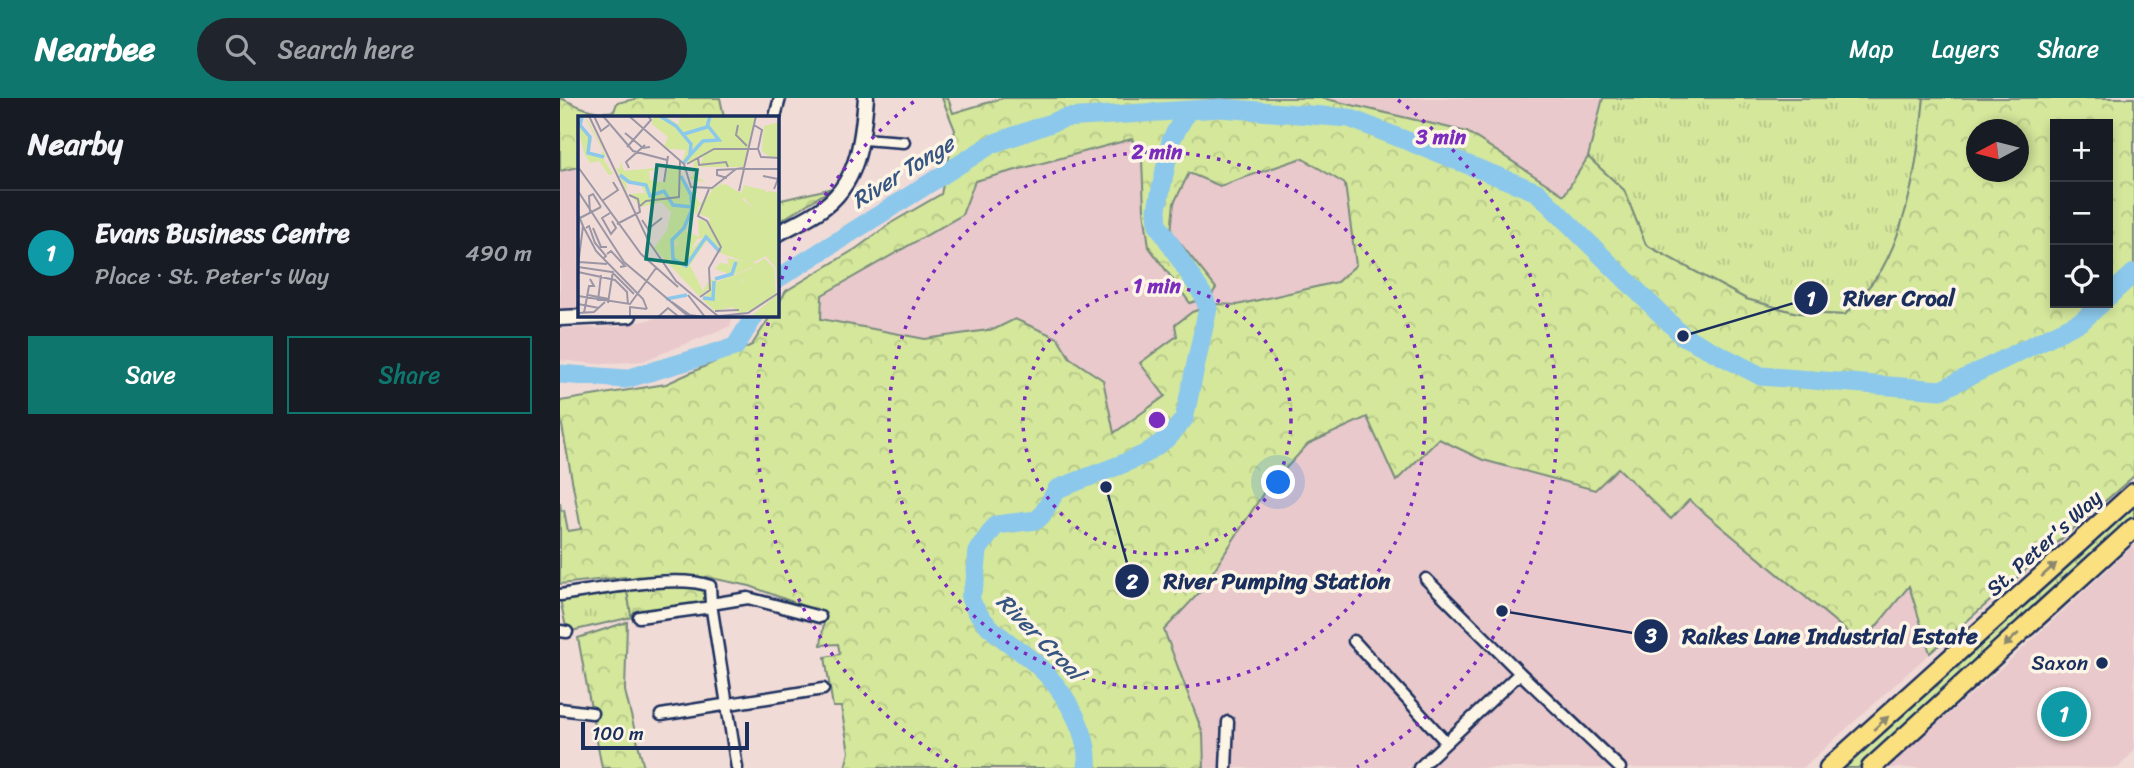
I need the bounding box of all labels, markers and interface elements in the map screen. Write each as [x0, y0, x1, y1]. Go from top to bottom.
search box [197, 18, 687, 81]
text: Nearbee [35, 20, 155, 78]
text: Search here [277, 26, 414, 72]
text: Map [1849, 28, 1894, 70]
text: Layers [1932, 28, 1999, 70]
text: Share [2037, 28, 2099, 70]
icon: search [221, 30, 259, 68]
inset map [578, 116, 779, 317]
text: Nearby [28, 117, 123, 171]
text: 3 min [1415, 118, 1467, 156]
north arrow [1966, 119, 2029, 182]
map controls [2050, 119, 2113, 308]
button: + [2050, 119, 2113, 182]
water label: River Tonge [843, 123, 965, 220]
text: 2 min [1131, 133, 1183, 171]
button: − [2050, 182, 2113, 245]
text: Evans Business Centre [95, 210, 350, 256]
text: 1 [46, 233, 56, 274]
text: 490 m [465, 233, 532, 274]
button: locate [2050, 245, 2113, 308]
text: Place · St. Peter's Way [95, 256, 329, 297]
text: 1 min [1133, 267, 1182, 305]
callout: River Croal [1794, 276, 1969, 320]
text: River Croal [1842, 278, 1956, 319]
text: 1 [1806, 280, 1816, 318]
button: Save [28, 336, 273, 414]
button: Share [287, 336, 532, 414]
centre of rings [1145, 408, 1169, 432]
your location [1261, 465, 1295, 499]
street label: St. Peter's Way [1977, 480, 2111, 606]
callout: River Pumping Station [1115, 559, 1405, 603]
text: River Pumping Station [1163, 561, 1391, 602]
one-way arrow [2040, 562, 2058, 578]
text: 2 [1125, 563, 1138, 601]
water label: River Croal [986, 583, 1098, 695]
callout: Raikes Lane Industrial Estate [1634, 614, 1992, 658]
text: Raikes Lane Industrial Estate [1681, 616, 1978, 657]
text: 3 [1644, 617, 1657, 655]
one-way arrow [2003, 631, 2020, 647]
place label: Saxon [2032, 644, 2088, 682]
marker: Saxon [2094, 655, 2110, 671]
pin: 1 [2041, 688, 2087, 740]
one-way arrow [1872, 716, 1889, 731]
text: 100 m [592, 717, 644, 750]
scale bar [581, 719, 749, 751]

